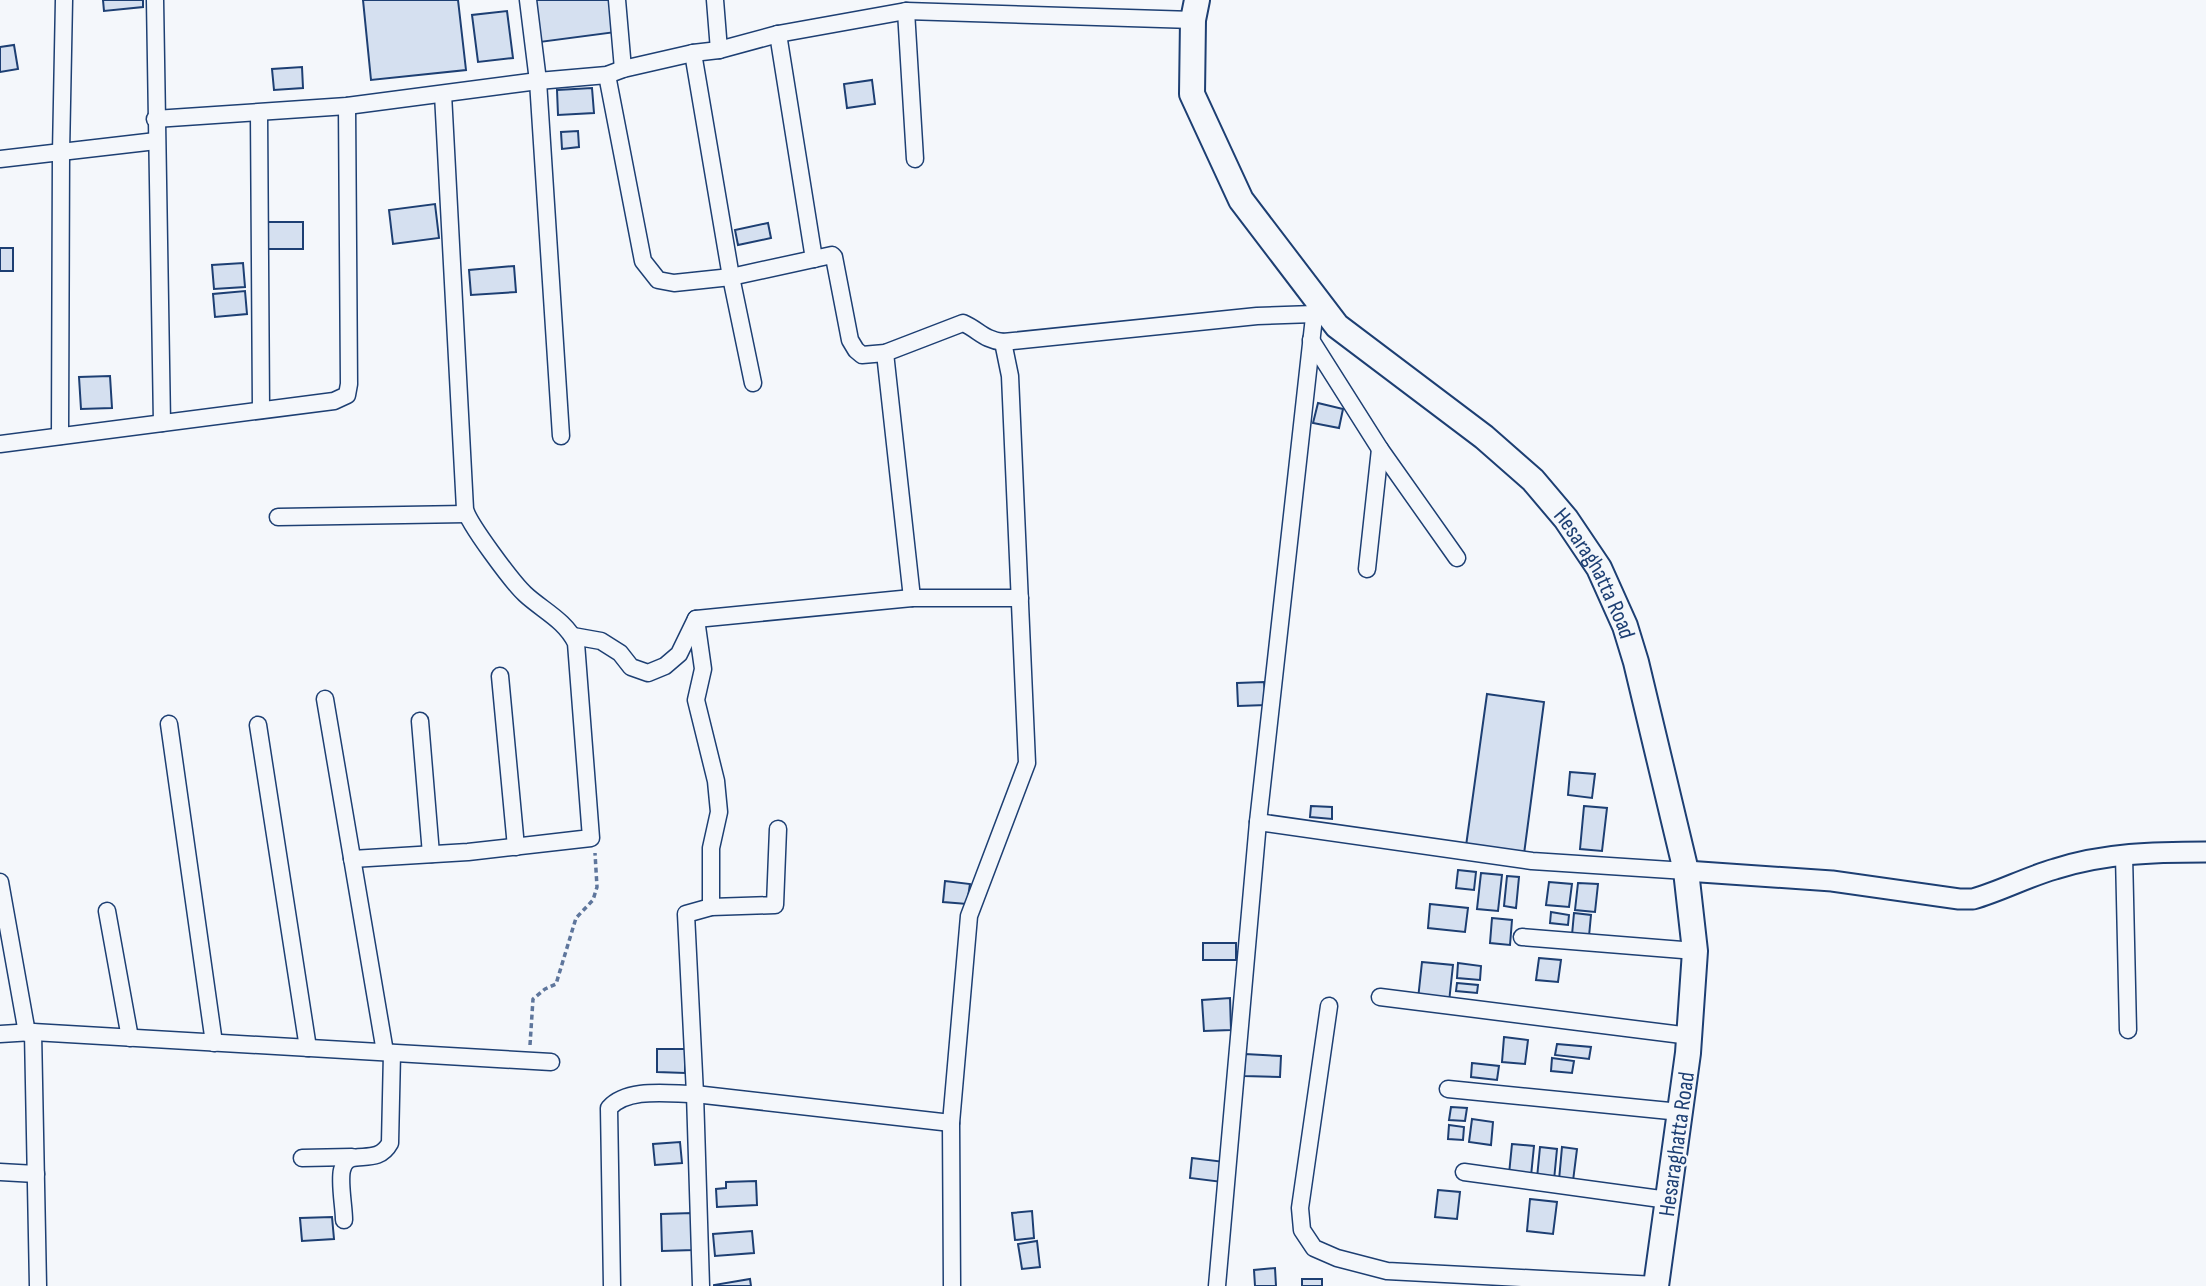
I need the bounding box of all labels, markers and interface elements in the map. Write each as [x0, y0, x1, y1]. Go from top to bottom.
street label: Hesaraghatta Road [1547, 502, 1641, 642]
street label: Hesaraghatta Road [1653, 1070, 1701, 1218]

